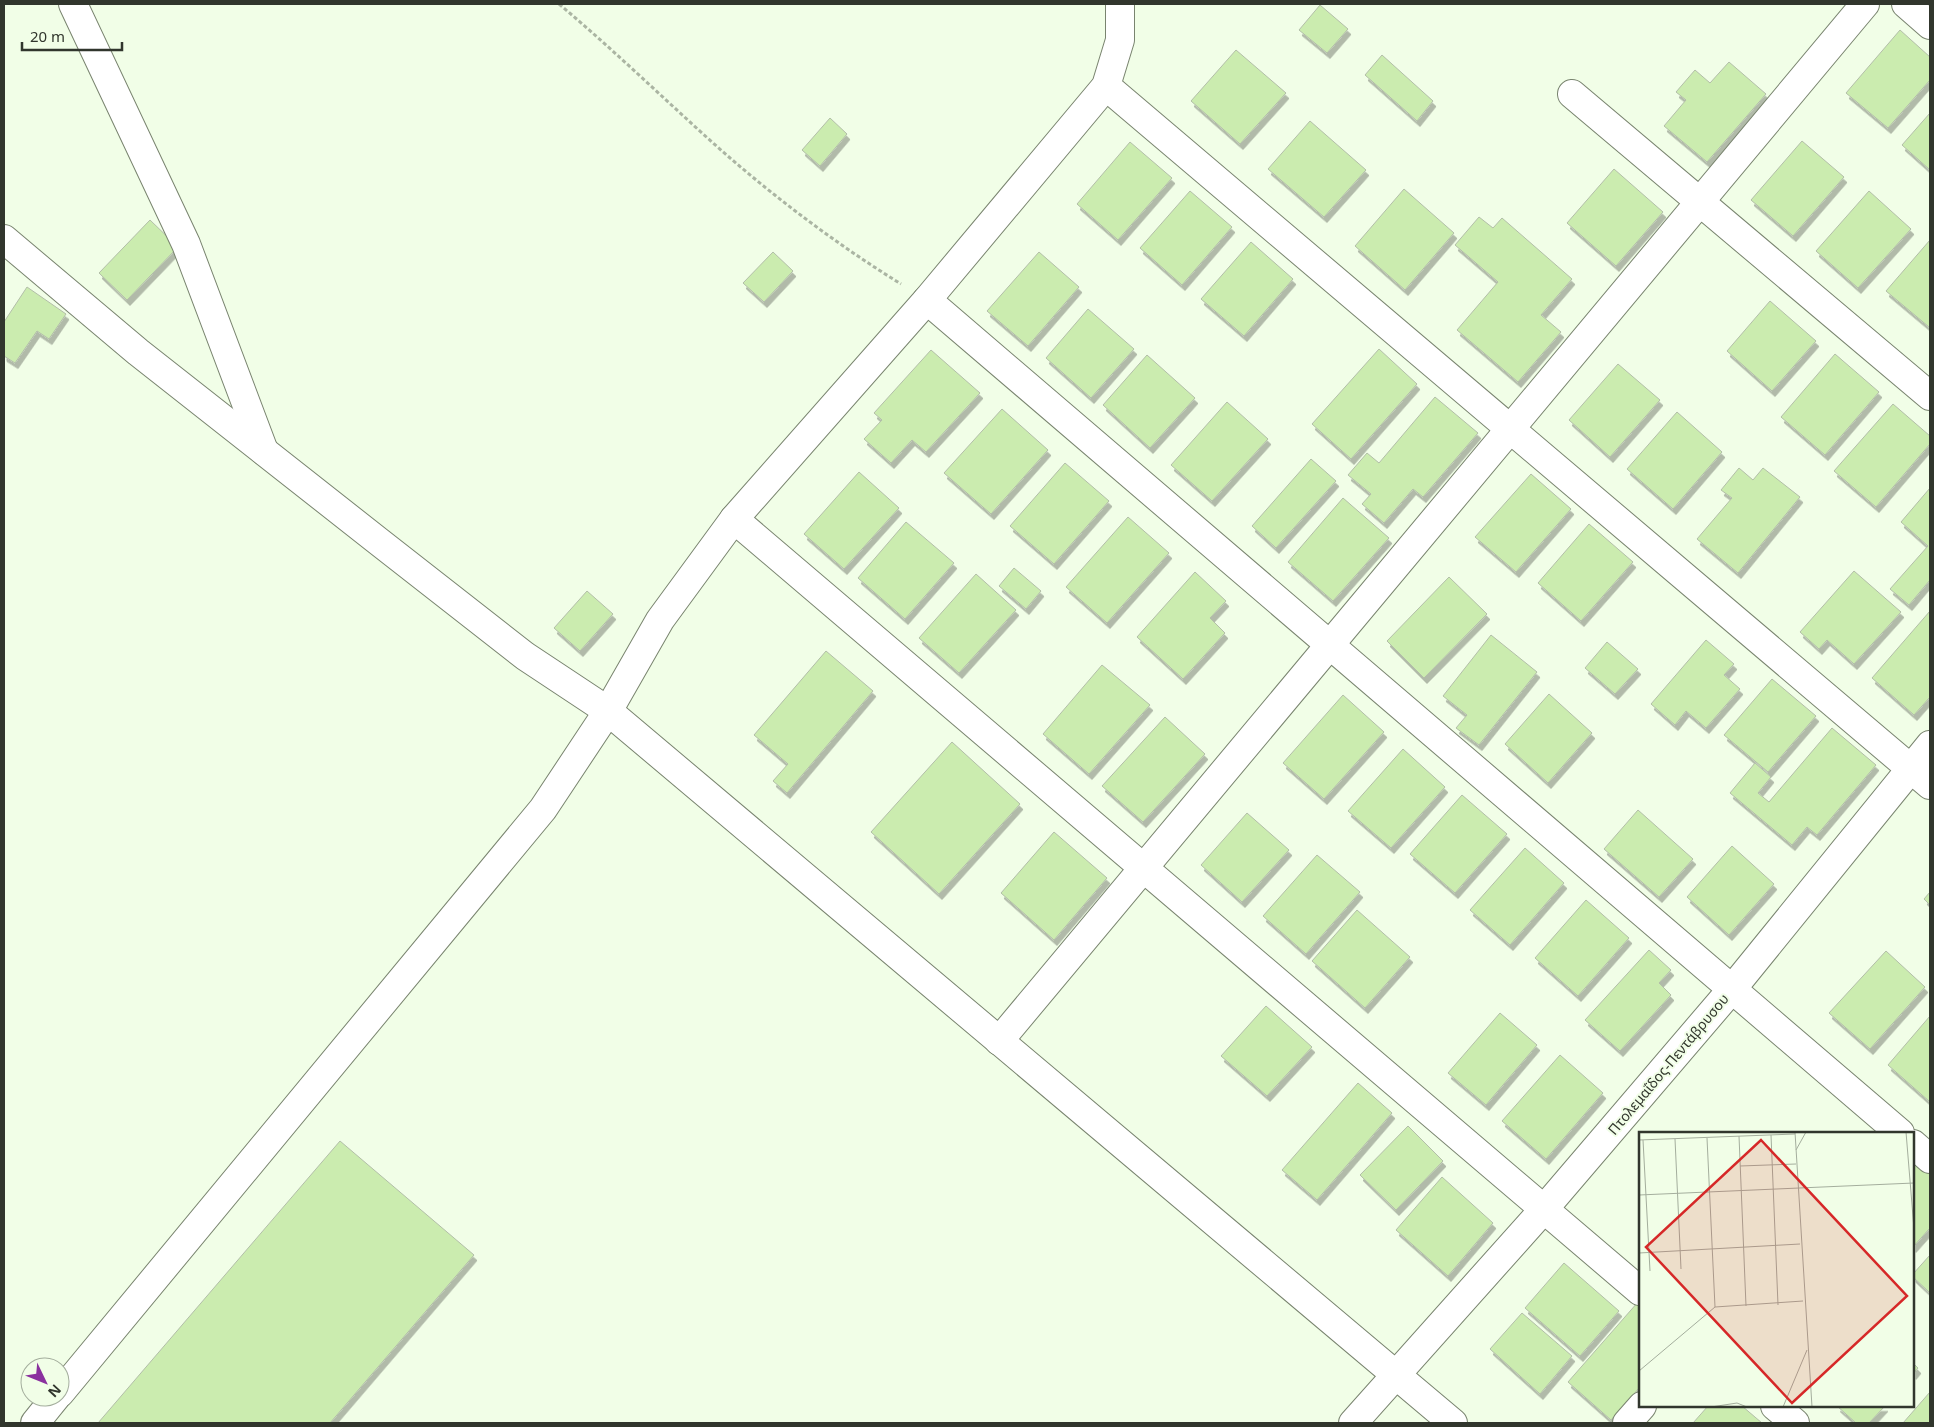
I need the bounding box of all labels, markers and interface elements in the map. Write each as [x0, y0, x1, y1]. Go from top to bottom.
scale bar [22, 20, 122, 52]
text: 20 m [30, 26, 65, 46]
street label: Πτολεμαΐδος-Πεντάβρυσου [1603, 990, 1733, 1138]
inset map [1639, 1132, 1914, 1407]
north arrow [20, 1357, 70, 1407]
text: N [44, 1381, 66, 1402]

